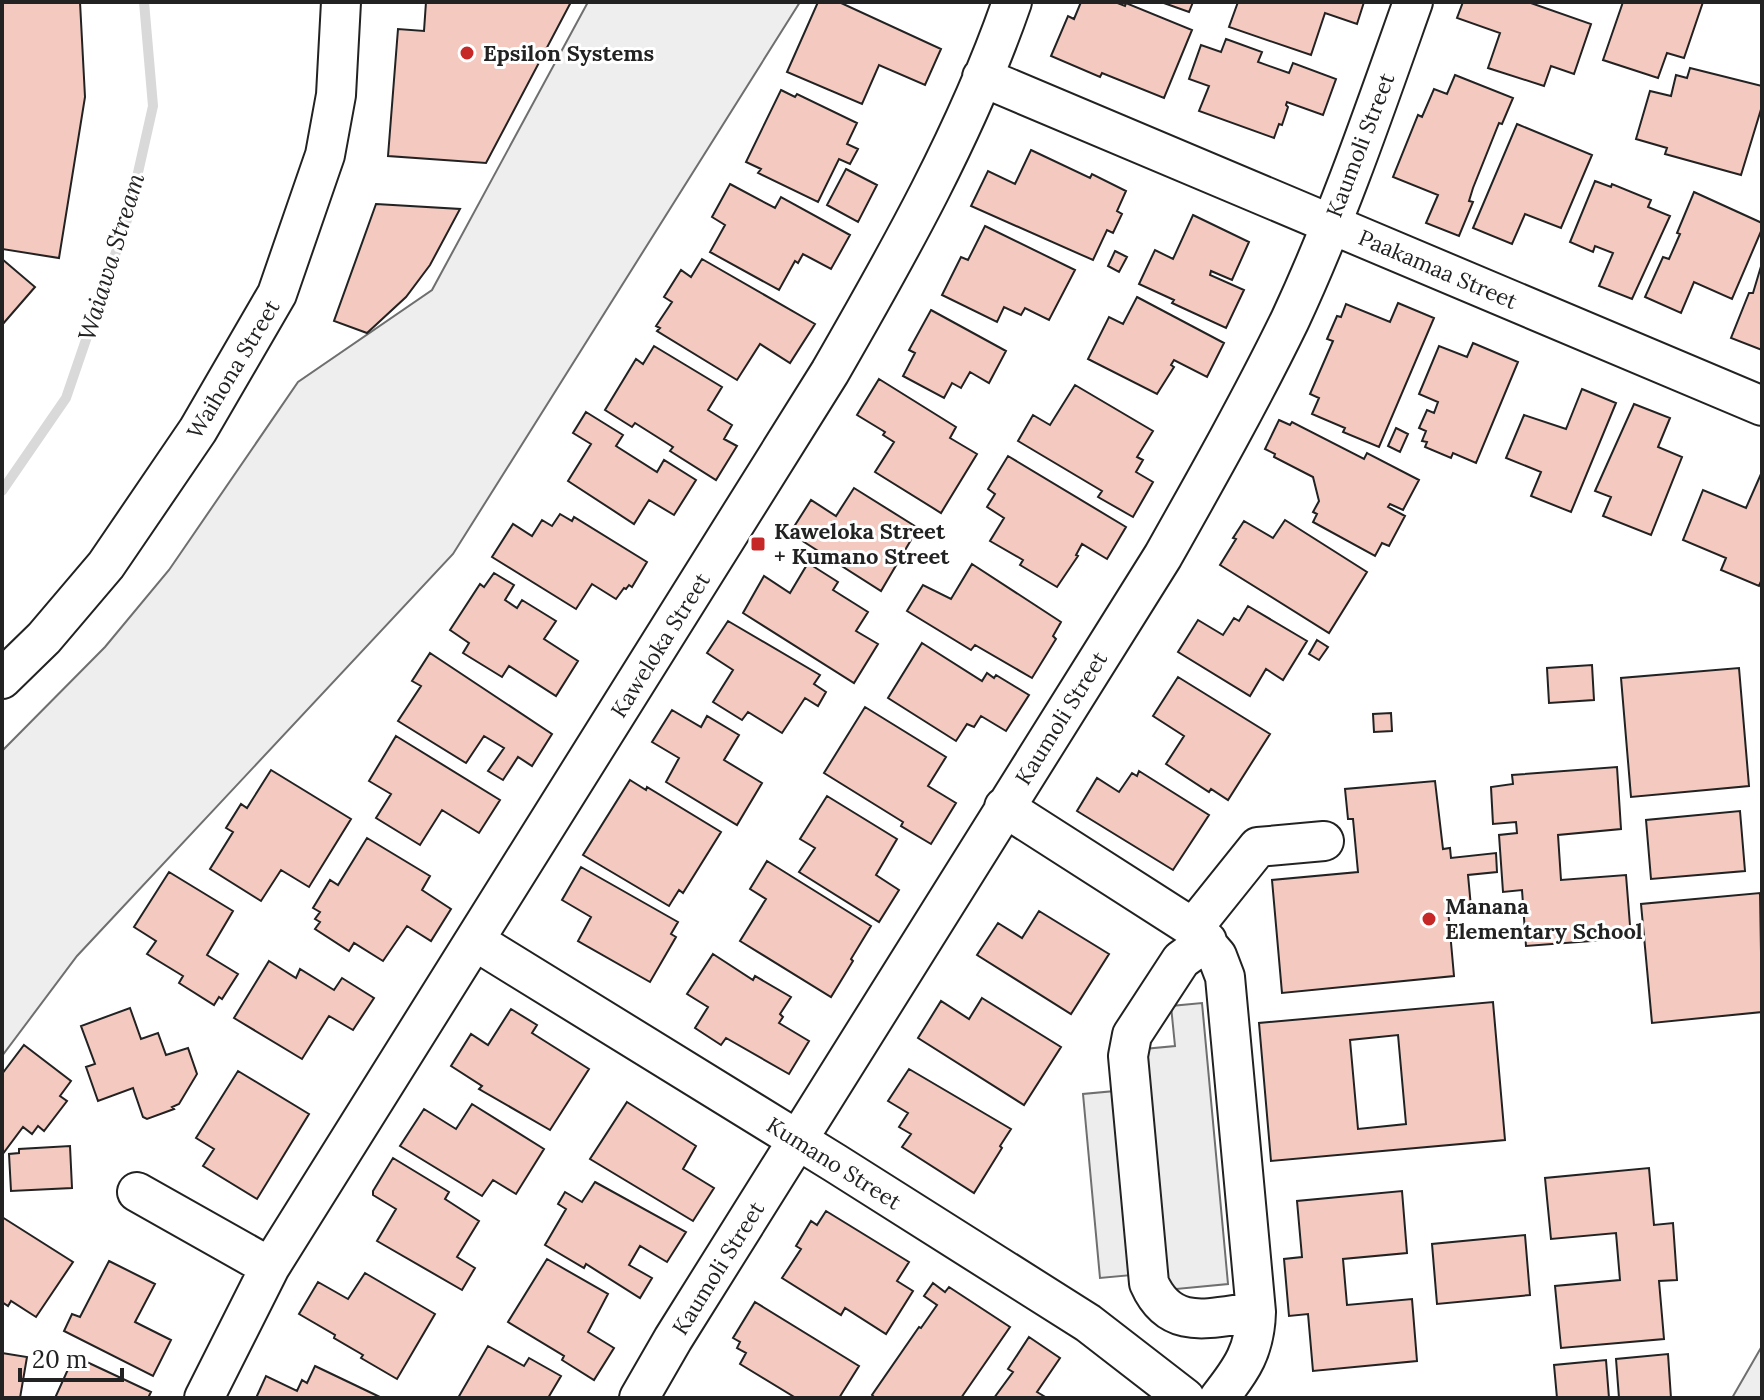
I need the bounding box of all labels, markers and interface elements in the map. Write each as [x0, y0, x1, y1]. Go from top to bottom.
place label: Epsilon Systems [483, 39, 654, 67]
marker: Epsilon Systems [458, 44, 476, 62]
street label: Kaumoli Street [1320, 68, 1401, 221]
water label: Waiawa Stream [71, 169, 151, 345]
street label: Paakamaa Street [1354, 223, 1522, 315]
street label: Waihona Street [180, 294, 286, 444]
place label: Kaweloka Street + Kumano Street [774, 517, 950, 570]
marker: Kaweloka Street + Kumano Street [749, 535, 767, 553]
street label: Kaweloka Street [604, 567, 716, 723]
street label: Kaumoli Street [1009, 646, 1113, 790]
place label: Manana Elementary School [1445, 892, 1643, 945]
marker: Manana Elementary School [1420, 910, 1438, 928]
street label: Kumano Street [762, 1110, 907, 1216]
street label: Kaumoli Street [666, 1196, 770, 1340]
scale bar [20, 1332, 122, 1382]
text: 20 m [32, 1344, 88, 1375]

